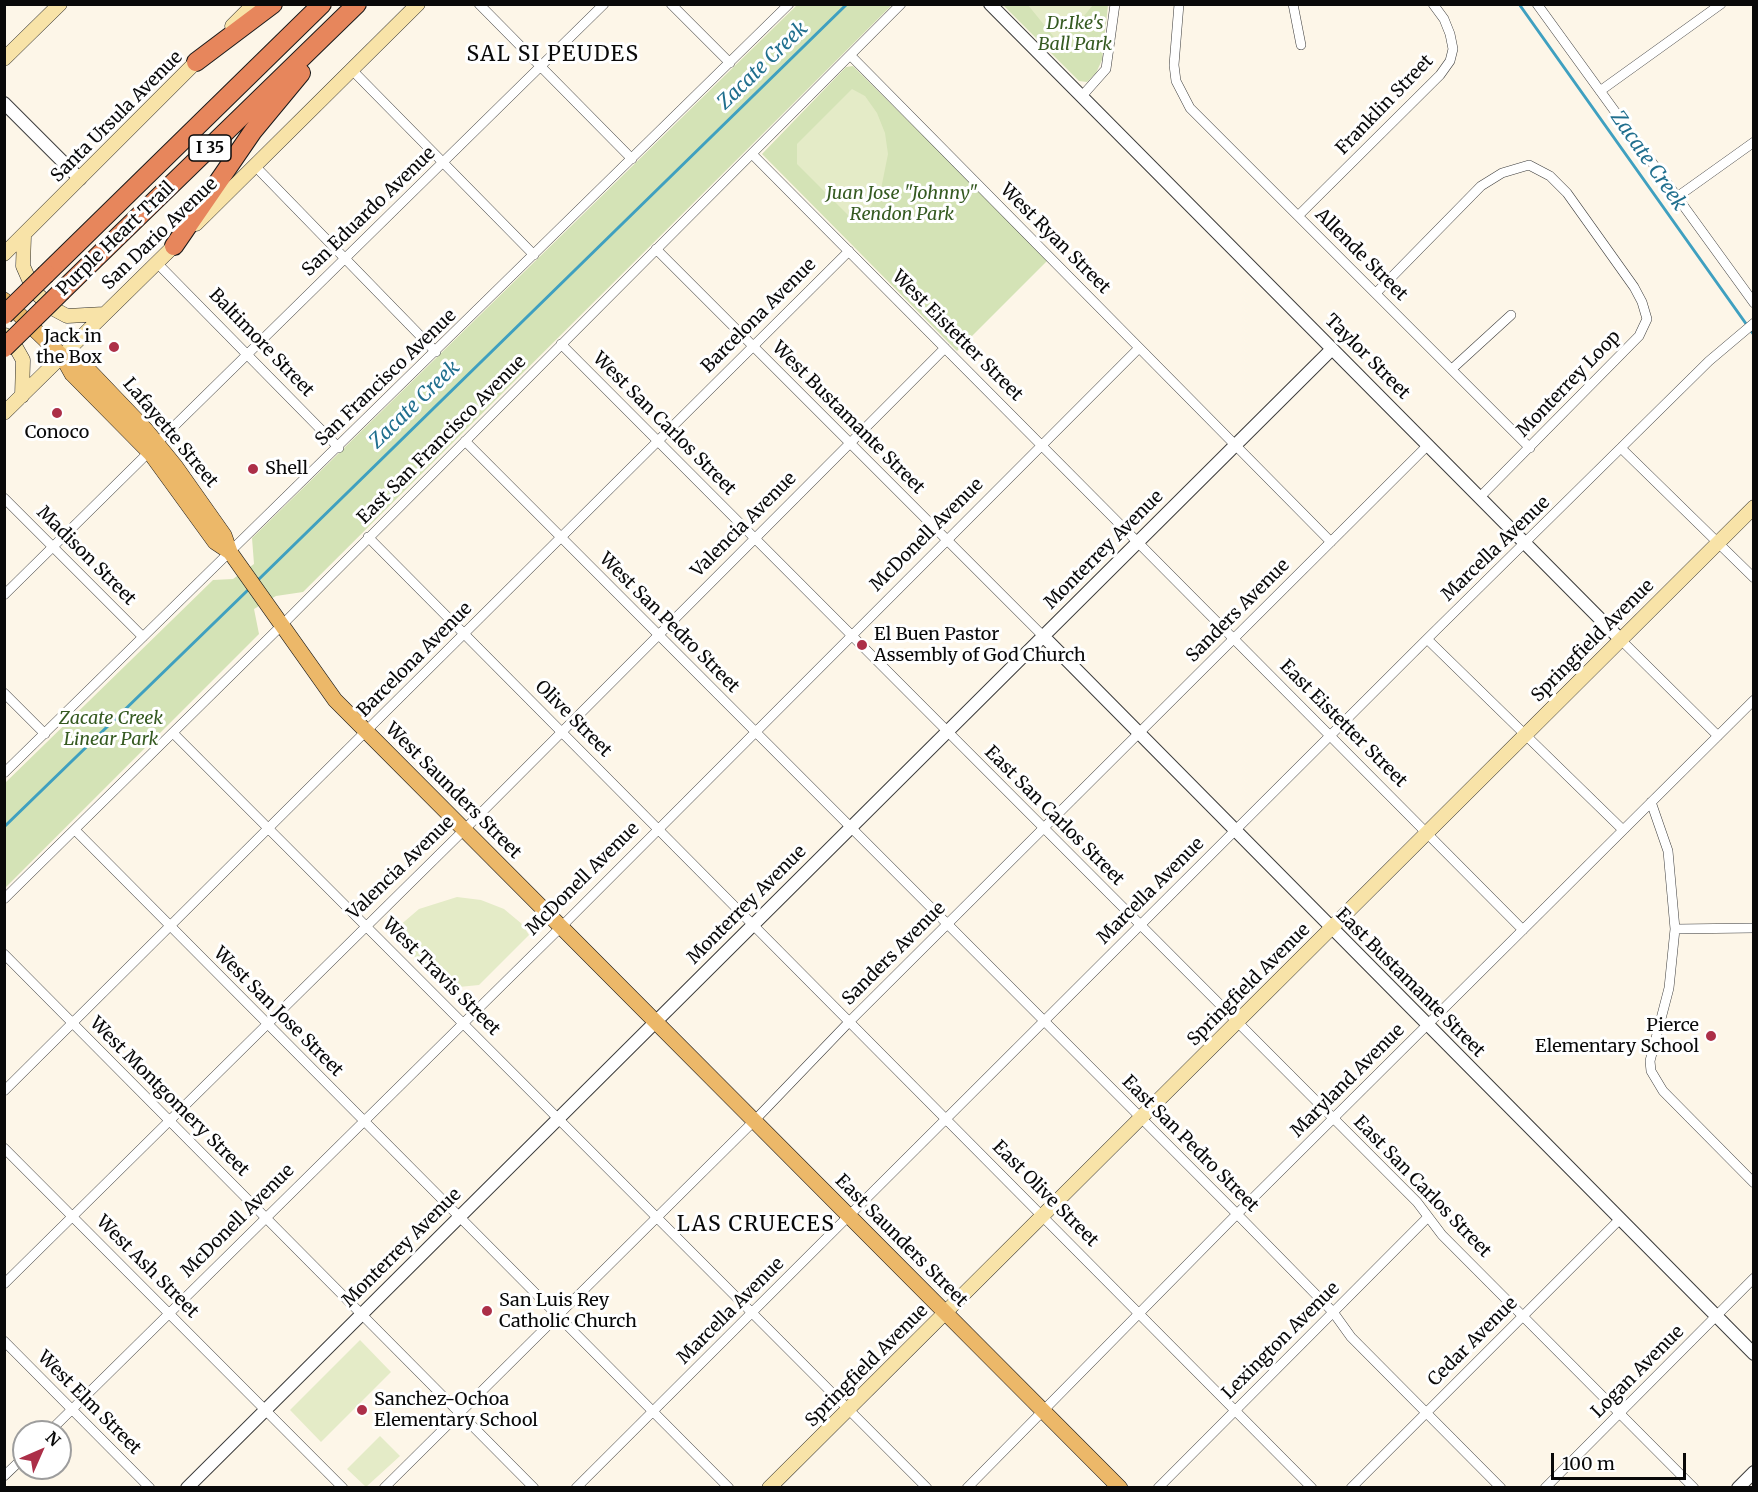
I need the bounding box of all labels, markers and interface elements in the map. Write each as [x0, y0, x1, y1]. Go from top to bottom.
park label: Dr.Ike's Ball Park [1038, 13, 1112, 56]
water label: Zacate Creek [713, 17, 813, 115]
district label: SAL SI PEUDES [467, 42, 639, 68]
street label: Santa Ursula Avenue [47, 47, 187, 187]
street label: Franklin Street [1332, 51, 1438, 159]
water label: Zacate Creek [1605, 107, 1691, 215]
road number: I 35 [189, 135, 231, 161]
street label: San Eduardo Avenue [298, 143, 440, 281]
street label: San Dario Avenue [98, 173, 222, 295]
street label: Purple Heart Trail [53, 177, 179, 301]
street label: West Ryan Street [996, 180, 1114, 298]
park label: Juan Jose "Johnny" Rendon Park [826, 183, 978, 226]
street label: Allende Street [1310, 204, 1412, 306]
street label: Barcelona Avenue [697, 254, 821, 378]
street label: West Eistetter Street [887, 266, 1027, 406]
street label: Baltimore Street [204, 285, 318, 401]
street label: San Francisco Avenue [311, 305, 461, 451]
street label: Taylor Street [1320, 310, 1414, 404]
place label: Jack in the Box [36, 326, 102, 368]
street label: Monterrey Loop [1513, 326, 1625, 442]
street label: West Bustamante Street [767, 337, 929, 499]
marker: Jack in the Box [107, 340, 121, 354]
street label: West San Carlos Street [588, 348, 740, 500]
street label: East San Francisco Avenue [353, 351, 531, 529]
water label: Zacate Creek [365, 356, 465, 454]
street label: Lafayette Street [118, 374, 222, 492]
marker: Conoco [50, 406, 64, 420]
place label: Conoco [25, 422, 89, 444]
place label: Shell [265, 458, 308, 480]
marker: Shell [246, 462, 260, 476]
street label: Valencia Avenue [687, 468, 801, 582]
street label: McDonell Avenue [866, 474, 988, 596]
street label: Monterrey Avenue [1040, 486, 1168, 614]
street label: Marcella Avenue [1438, 492, 1554, 606]
street label: Madison Street [32, 502, 140, 610]
street label: West San Pedro Street [594, 548, 744, 698]
street label: Sanders Avenue [1182, 555, 1294, 667]
street label: Springfield Avenue [1527, 575, 1659, 707]
street label: Barcelona Avenue [353, 598, 477, 722]
place label: El Buen Pastor Assembly of God Church [874, 624, 1086, 666]
marker: El Buen Pastor Assembly of God Church [855, 638, 869, 652]
street label: East Eistetter Street [1275, 656, 1411, 792]
street label: Olive Street [530, 676, 616, 762]
park label: Zacate Creek Linear Park [59, 708, 163, 750]
street label: West Saunders Street [381, 719, 525, 863]
street label: East San Carlos Street [980, 742, 1128, 890]
street label: Valencia Avenue [343, 812, 459, 924]
street label: McDonell Avenue [522, 818, 644, 940]
street label: Marcella Avenue [1093, 833, 1209, 949]
street label: Monterrey Avenue [683, 841, 811, 969]
street label: Sanders Avenue [838, 898, 950, 1010]
street label: East Bustamante Street [1331, 904, 1489, 1062]
street label: West Travis Street [378, 914, 504, 1040]
street label: Springfield Avenue [1183, 919, 1315, 1051]
street label: West San Jose Street [209, 943, 347, 1081]
street label: West Montgomery Street [85, 1013, 253, 1181]
place label: Pierce Elementary School [1535, 1015, 1699, 1058]
street label: Maryland Avenue [1287, 1020, 1409, 1142]
marker: Pierce Elementary School [1704, 1029, 1718, 1043]
street label: East San Pedro Street [1117, 1071, 1263, 1217]
street label: East San Carlos Street [1349, 1112, 1495, 1262]
street label: East Olive Street [987, 1136, 1103, 1252]
street label: McDonell Avenue [177, 1160, 299, 1282]
street label: East Saunders Street [830, 1170, 972, 1312]
street label: Monterrey Avenue [338, 1184, 466, 1312]
street label: West Ash Street [91, 1211, 203, 1323]
district label: LAS CRUECES [677, 1212, 835, 1238]
street label: Marcella Avenue [673, 1253, 789, 1369]
street label: Lexington Avenue [1218, 1278, 1344, 1404]
place label: San Luis Rey Catholic Church [499, 1290, 637, 1332]
street label: Cedar Avenue [1424, 1293, 1522, 1391]
street label: Springfield Avenue [801, 1300, 933, 1432]
marker: San Luis Rey Catholic Church [480, 1304, 494, 1318]
street label: Logan Avenue [1587, 1321, 1689, 1423]
street label: West Elm Street [33, 1347, 145, 1459]
place label: Sanchez-Ochoa Elementary School [374, 1389, 538, 1432]
marker: Sanchez-Ochoa Elementary School [355, 1403, 369, 1417]
north arrow [12, 1420, 72, 1480]
text: N [42, 1427, 65, 1450]
scale bar [1554, 1441, 1689, 1479]
text: 100 m [1562, 1452, 1615, 1475]

